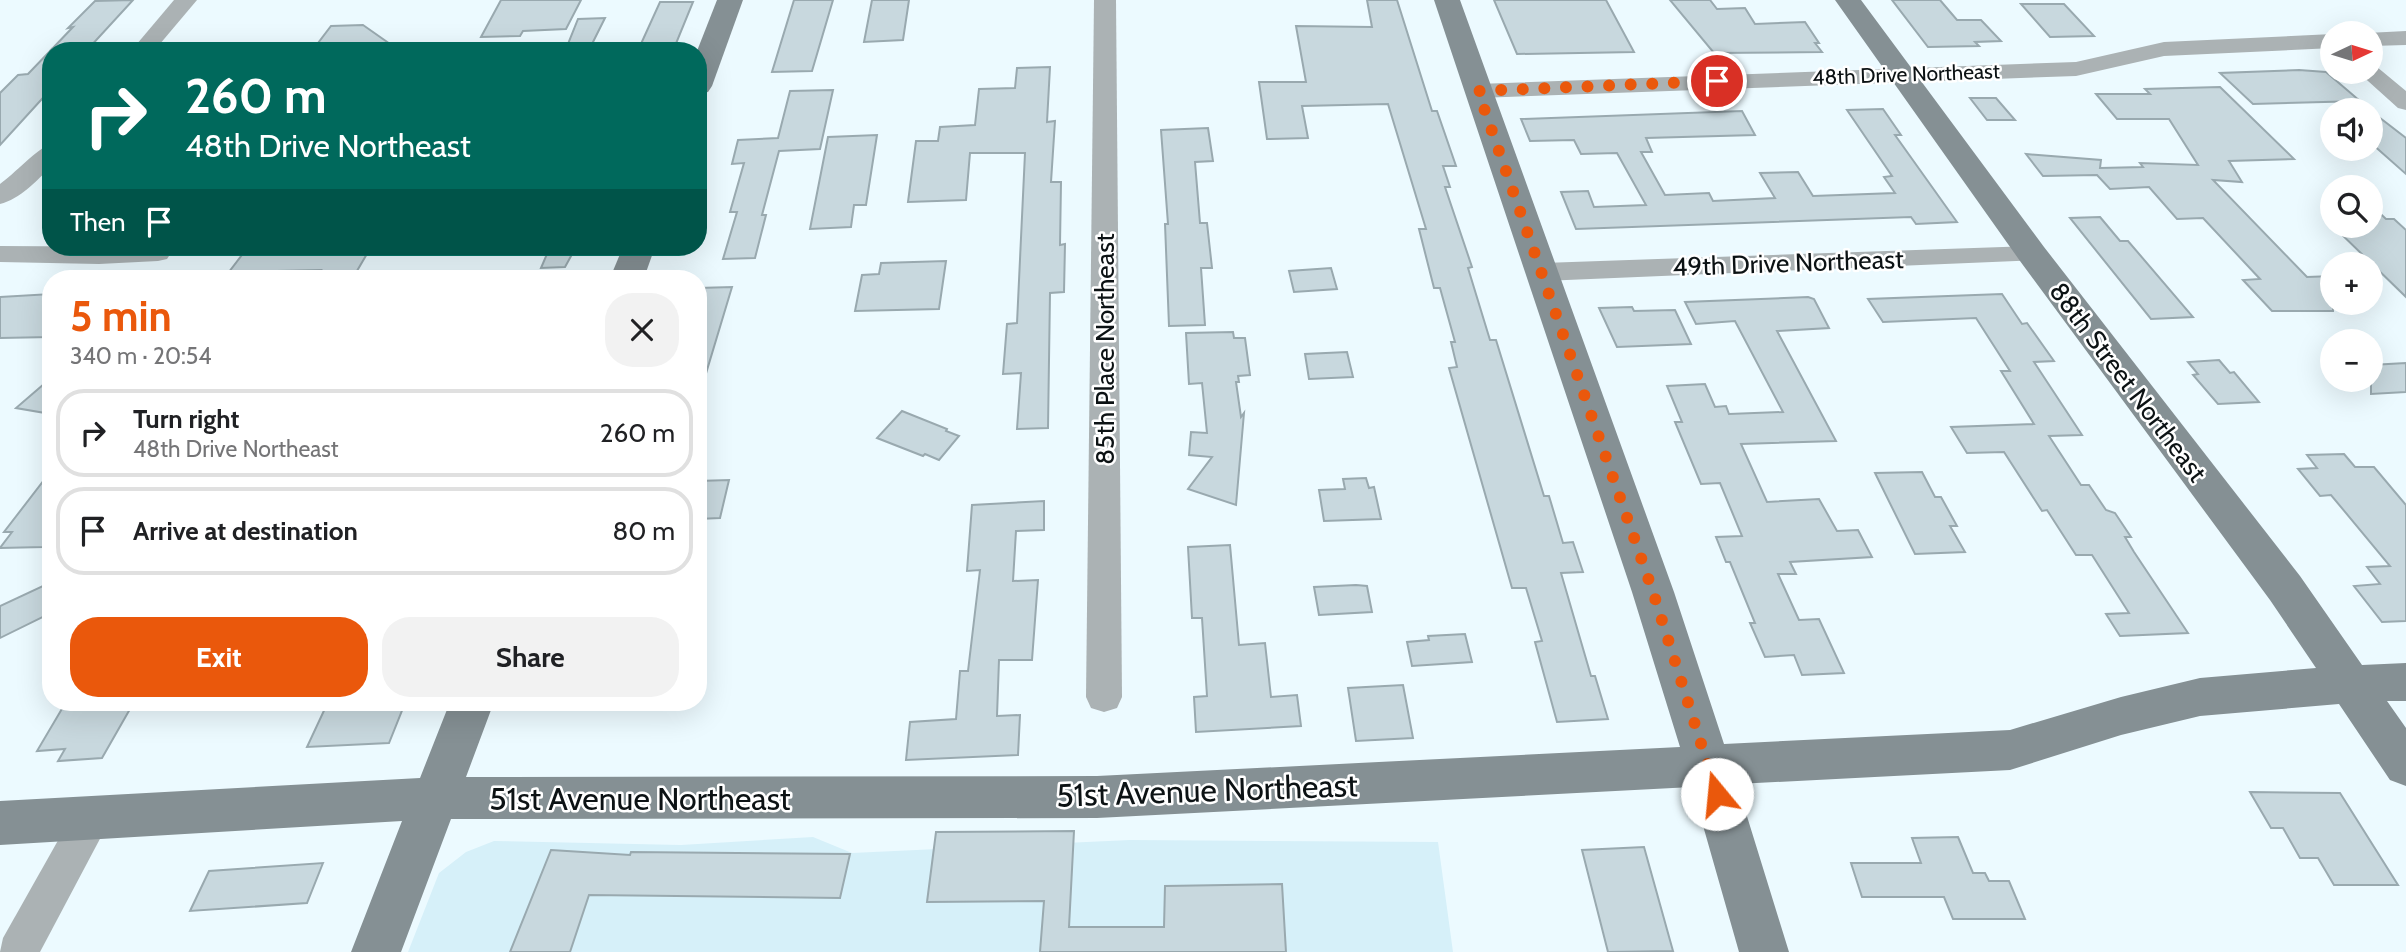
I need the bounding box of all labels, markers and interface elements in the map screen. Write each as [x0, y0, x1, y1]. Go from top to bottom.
north arrow [2320, 21, 2384, 84]
map controls [2320, 21, 2383, 392]
pin [1687, 51, 1747, 111]
street label: 48th Drive Northeast [1812, 58, 2000, 90]
icon: arrive [1698, 62, 1736, 100]
text: 260 m [185, 66, 327, 125]
icon: right [70, 70, 161, 161]
button: sound [2320, 98, 2383, 161]
text: 48th Drive Northeast [185, 126, 471, 165]
button: search [2320, 175, 2383, 238]
icon: arrive [140, 203, 178, 241]
text: Then [70, 206, 126, 238]
street label: 85th Place Northeast [1089, 233, 1121, 465]
street label: 49th Drive Northeast [1672, 243, 1904, 283]
button: + [2320, 252, 2383, 315]
street label: 88th Street Northeast [2043, 276, 2214, 488]
text: 5 min [70, 290, 172, 342]
button: close [605, 293, 679, 367]
button: − [2320, 329, 2383, 392]
text: 340 m · 20:54 [70, 342, 212, 370]
text: Turn right [133, 403, 239, 435]
icon: right [74, 414, 112, 452]
text: 260 m [600, 417, 675, 449]
text: 48th Drive Northeast [133, 435, 338, 463]
icon: arrive [74, 512, 112, 550]
text: Arrive at destination [133, 515, 358, 547]
text: 80 m [612, 515, 675, 547]
button: Exit [70, 617, 368, 697]
button: Share [382, 617, 679, 697]
position arrow [1680, 757, 1754, 831]
street label: 51st Avenue Northeast [1056, 765, 1358, 815]
street label: 51st Avenue Northeast [489, 779, 791, 818]

